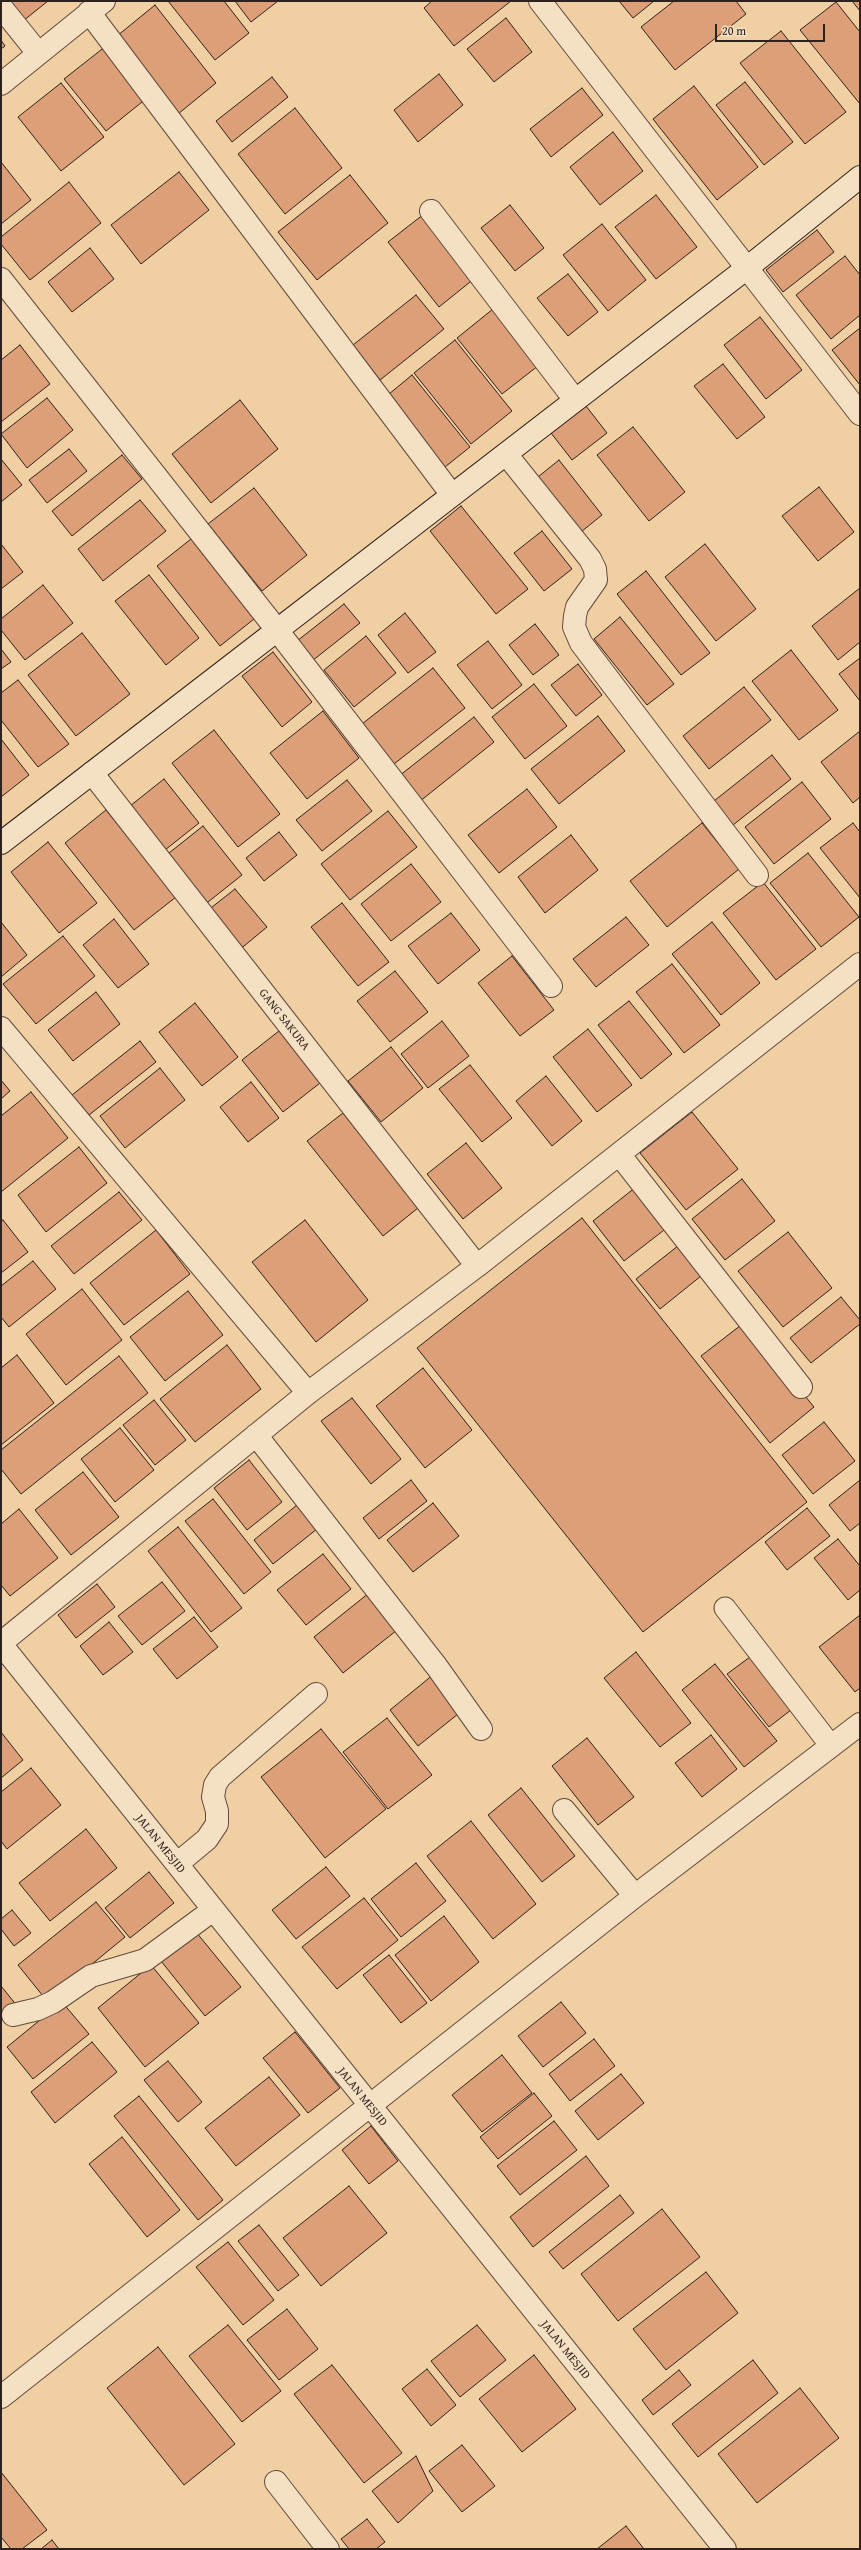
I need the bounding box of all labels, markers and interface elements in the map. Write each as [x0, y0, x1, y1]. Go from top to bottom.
scale bar [717, 16, 827, 42]
text: 20 m [722, 22, 746, 39]
street label: GANG SAKURA [255, 986, 313, 1054]
street label: JALAN MESJID [132, 1812, 188, 1876]
street label: JALAN MESJID [334, 2065, 390, 2129]
street label: JALAN MESJID [537, 2318, 593, 2382]

